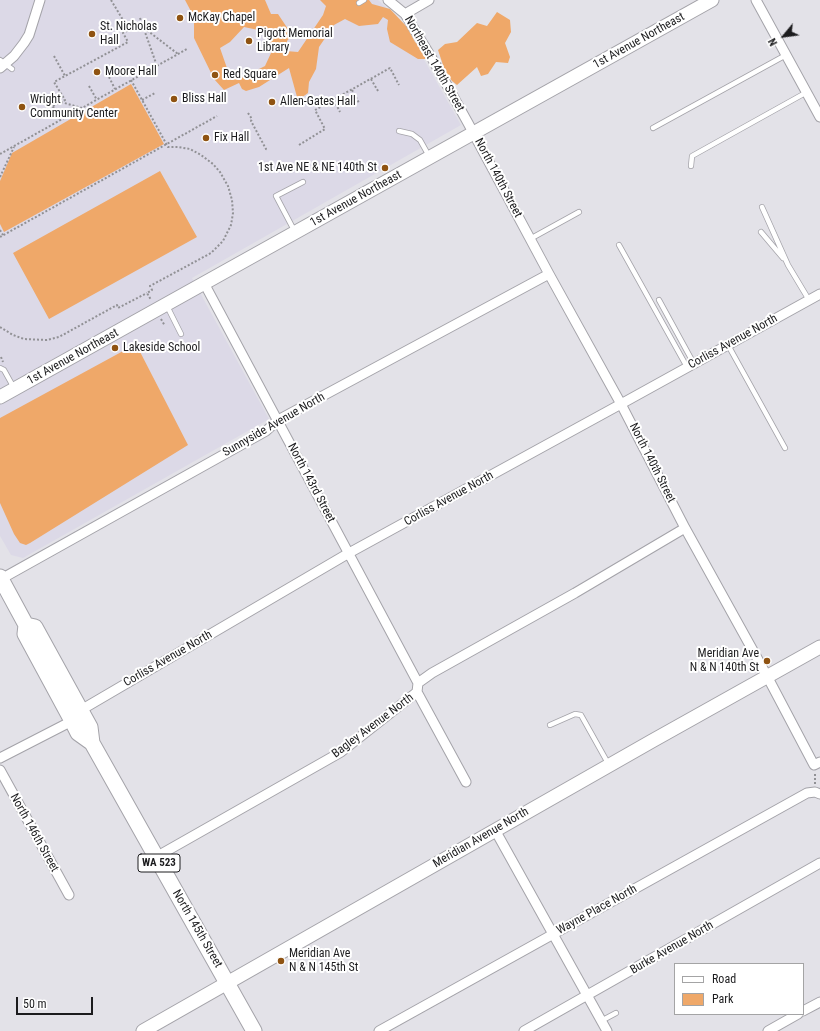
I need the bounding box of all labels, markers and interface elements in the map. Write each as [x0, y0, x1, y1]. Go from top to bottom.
street label: 1st Avenue Northeast [591, 10, 687, 72]
place label: McKay Chapel [188, 11, 255, 25]
marker: McKay Chapel [175, 13, 185, 23]
street label: Northeast 140th Street [401, 14, 467, 114]
north arrow [764, 16, 804, 56]
place label: St. Nicholas Hall [100, 20, 157, 48]
place label: Pigott Memorial Library [257, 27, 333, 55]
marker: St. Nicholas Hall [87, 29, 97, 39]
marker: Pigott Memorial Library [244, 36, 254, 46]
text: N [766, 36, 780, 48]
place label: Moore Hall [105, 65, 157, 79]
marker: Moore Hall [92, 67, 102, 77]
place label: Red Square [223, 68, 277, 82]
marker: Red Square [210, 70, 220, 80]
place label: Bliss Hall [182, 92, 226, 106]
place label: Wright Community Center [30, 93, 118, 121]
marker: Bliss Hall [169, 94, 179, 104]
place label: Allen-Gates Hall [280, 95, 356, 109]
marker: Allen-Gates Hall [267, 97, 277, 107]
marker: Wright Community Center [17, 102, 27, 112]
place label: Fix Hall [214, 131, 249, 145]
marker: Fix Hall [201, 133, 211, 143]
street label: North 140th Street [471, 136, 525, 220]
place label: 1st Ave NE & NE 140th St [258, 161, 377, 175]
marker: 1st Ave NE & NE 140th St [380, 163, 390, 173]
street label: 1st Avenue Northeast [308, 168, 404, 230]
street label: Corliss Avenue North [686, 312, 780, 372]
street label: 1st Avenue Northeast [25, 326, 121, 388]
place label: Lakeside School [123, 341, 200, 355]
marker: Lakeside School [110, 343, 120, 353]
street label: Sunnyside Avenue North [220, 390, 328, 460]
street label: North 140th Street [626, 421, 678, 505]
street label: North 143rd Street [284, 441, 338, 525]
street label: Corliss Avenue North [402, 469, 496, 529]
street label: Corliss Avenue North [121, 628, 215, 690]
place label: Meridian Ave N & N 140th St [690, 647, 759, 675]
marker: Meridian Ave N & N 140th St [762, 656, 772, 666]
street label: Bagley Avenue North [329, 691, 417, 761]
street label: North 146th Street [6, 791, 62, 875]
street label: Meridian Avenue North [431, 805, 531, 871]
road number: WA 523 [138, 854, 180, 872]
street label: Wayne Place North [554, 882, 640, 938]
street label: North 145th Street [169, 888, 225, 970]
street label: Burke Avenue North [628, 918, 716, 978]
place label: Meridian Ave N & N 145th St [289, 947, 358, 975]
marker: Meridian Ave N & N 145th St [276, 956, 286, 966]
legend [674, 963, 804, 1015]
text: Road [712, 972, 736, 986]
scale bar [18, 989, 95, 1015]
text: Park [712, 992, 733, 1006]
text: 50 m [23, 997, 47, 1011]

